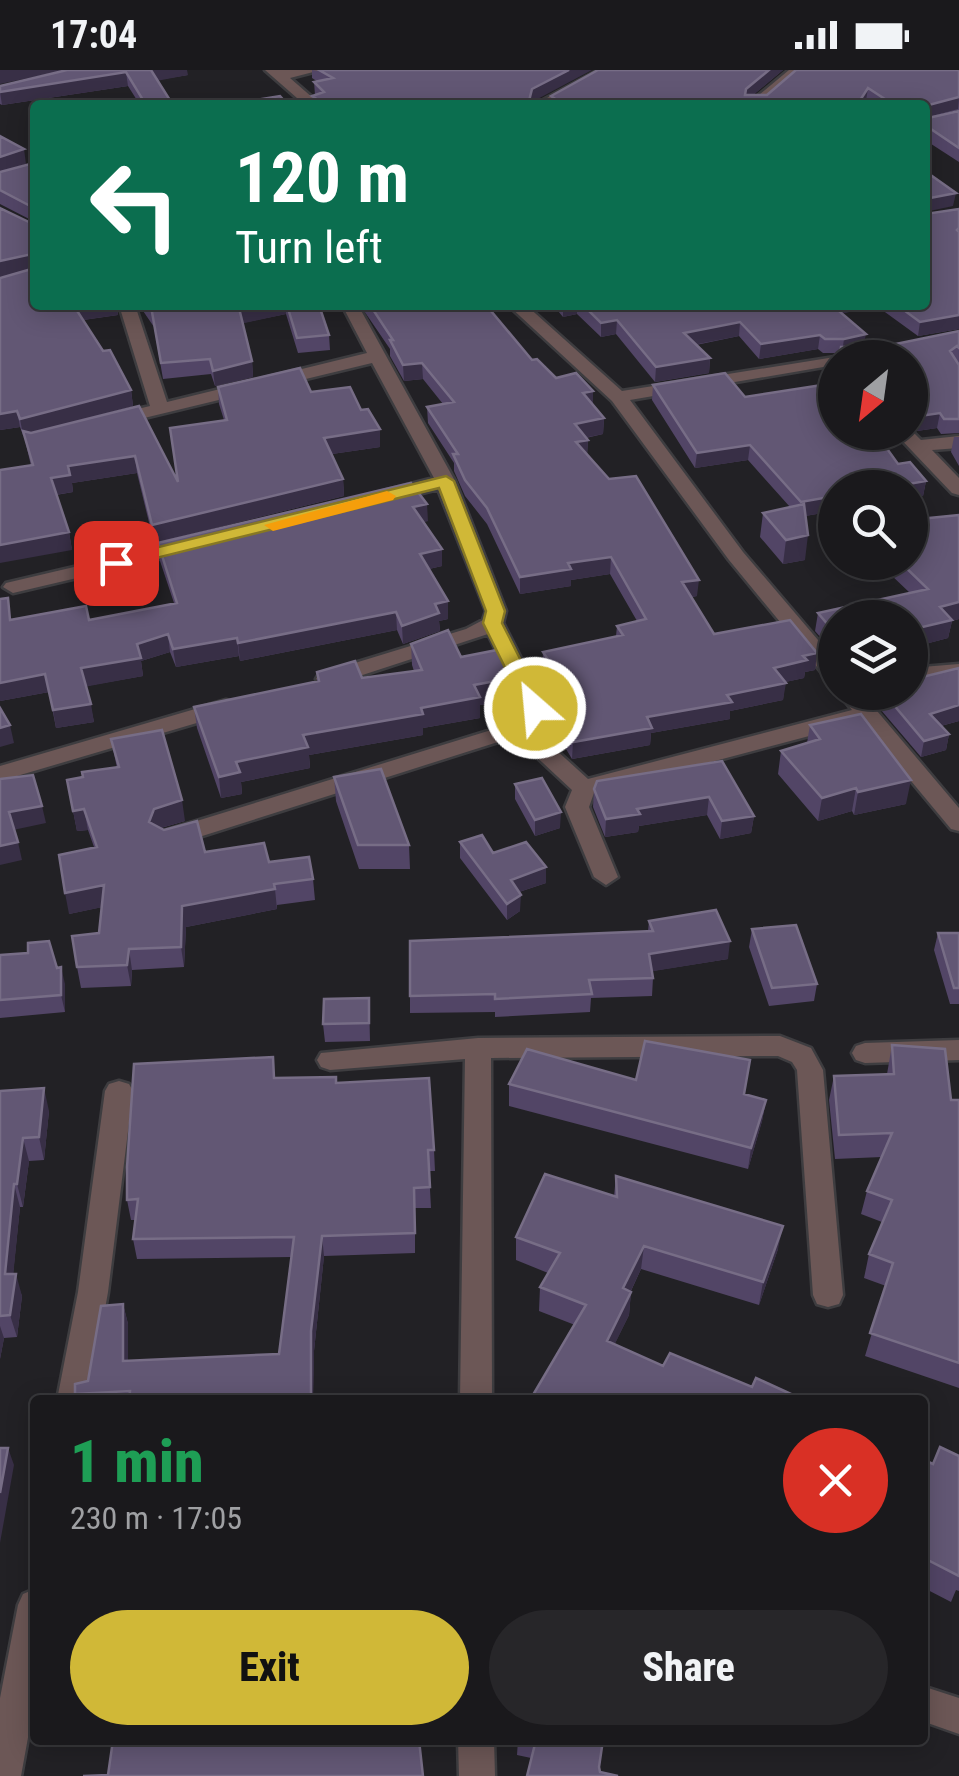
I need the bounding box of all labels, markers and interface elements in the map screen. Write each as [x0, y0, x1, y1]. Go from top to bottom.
text: 17:04 [50, 13, 137, 57]
text: 120 m [235, 137, 409, 219]
icon: left [70, 140, 200, 270]
text: Turn left [235, 221, 383, 274]
north arrow [818, 340, 928, 450]
map controls [818, 340, 928, 710]
button: search [818, 470, 928, 580]
pin [74, 521, 159, 606]
icon: arrive [89, 536, 144, 591]
button: layers [818, 600, 928, 710]
position arrow [483, 656, 587, 760]
text: 1 min [70, 1426, 204, 1497]
button: close [783, 1428, 888, 1533]
text: 230 m · 17:05 [70, 1499, 242, 1537]
button: Exit [70, 1610, 469, 1725]
button: Share [489, 1610, 888, 1725]

